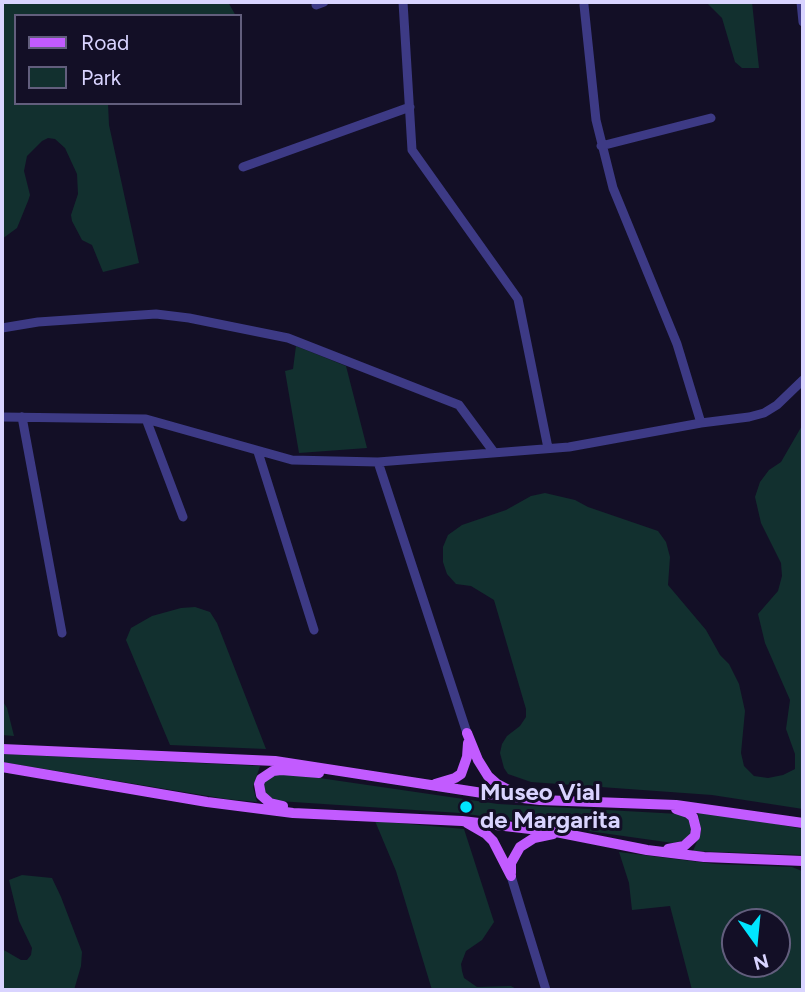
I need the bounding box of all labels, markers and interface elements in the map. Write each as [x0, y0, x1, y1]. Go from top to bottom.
legend [14, 14, 242, 105]
text: Road [81, 30, 129, 55]
text: Park [81, 65, 121, 90]
place label: Museo Vial de Margarita [480, 779, 621, 835]
marker: Museo Vial de Margarita [458, 799, 474, 815]
north arrow [721, 908, 791, 978]
text: N [751, 949, 771, 975]

